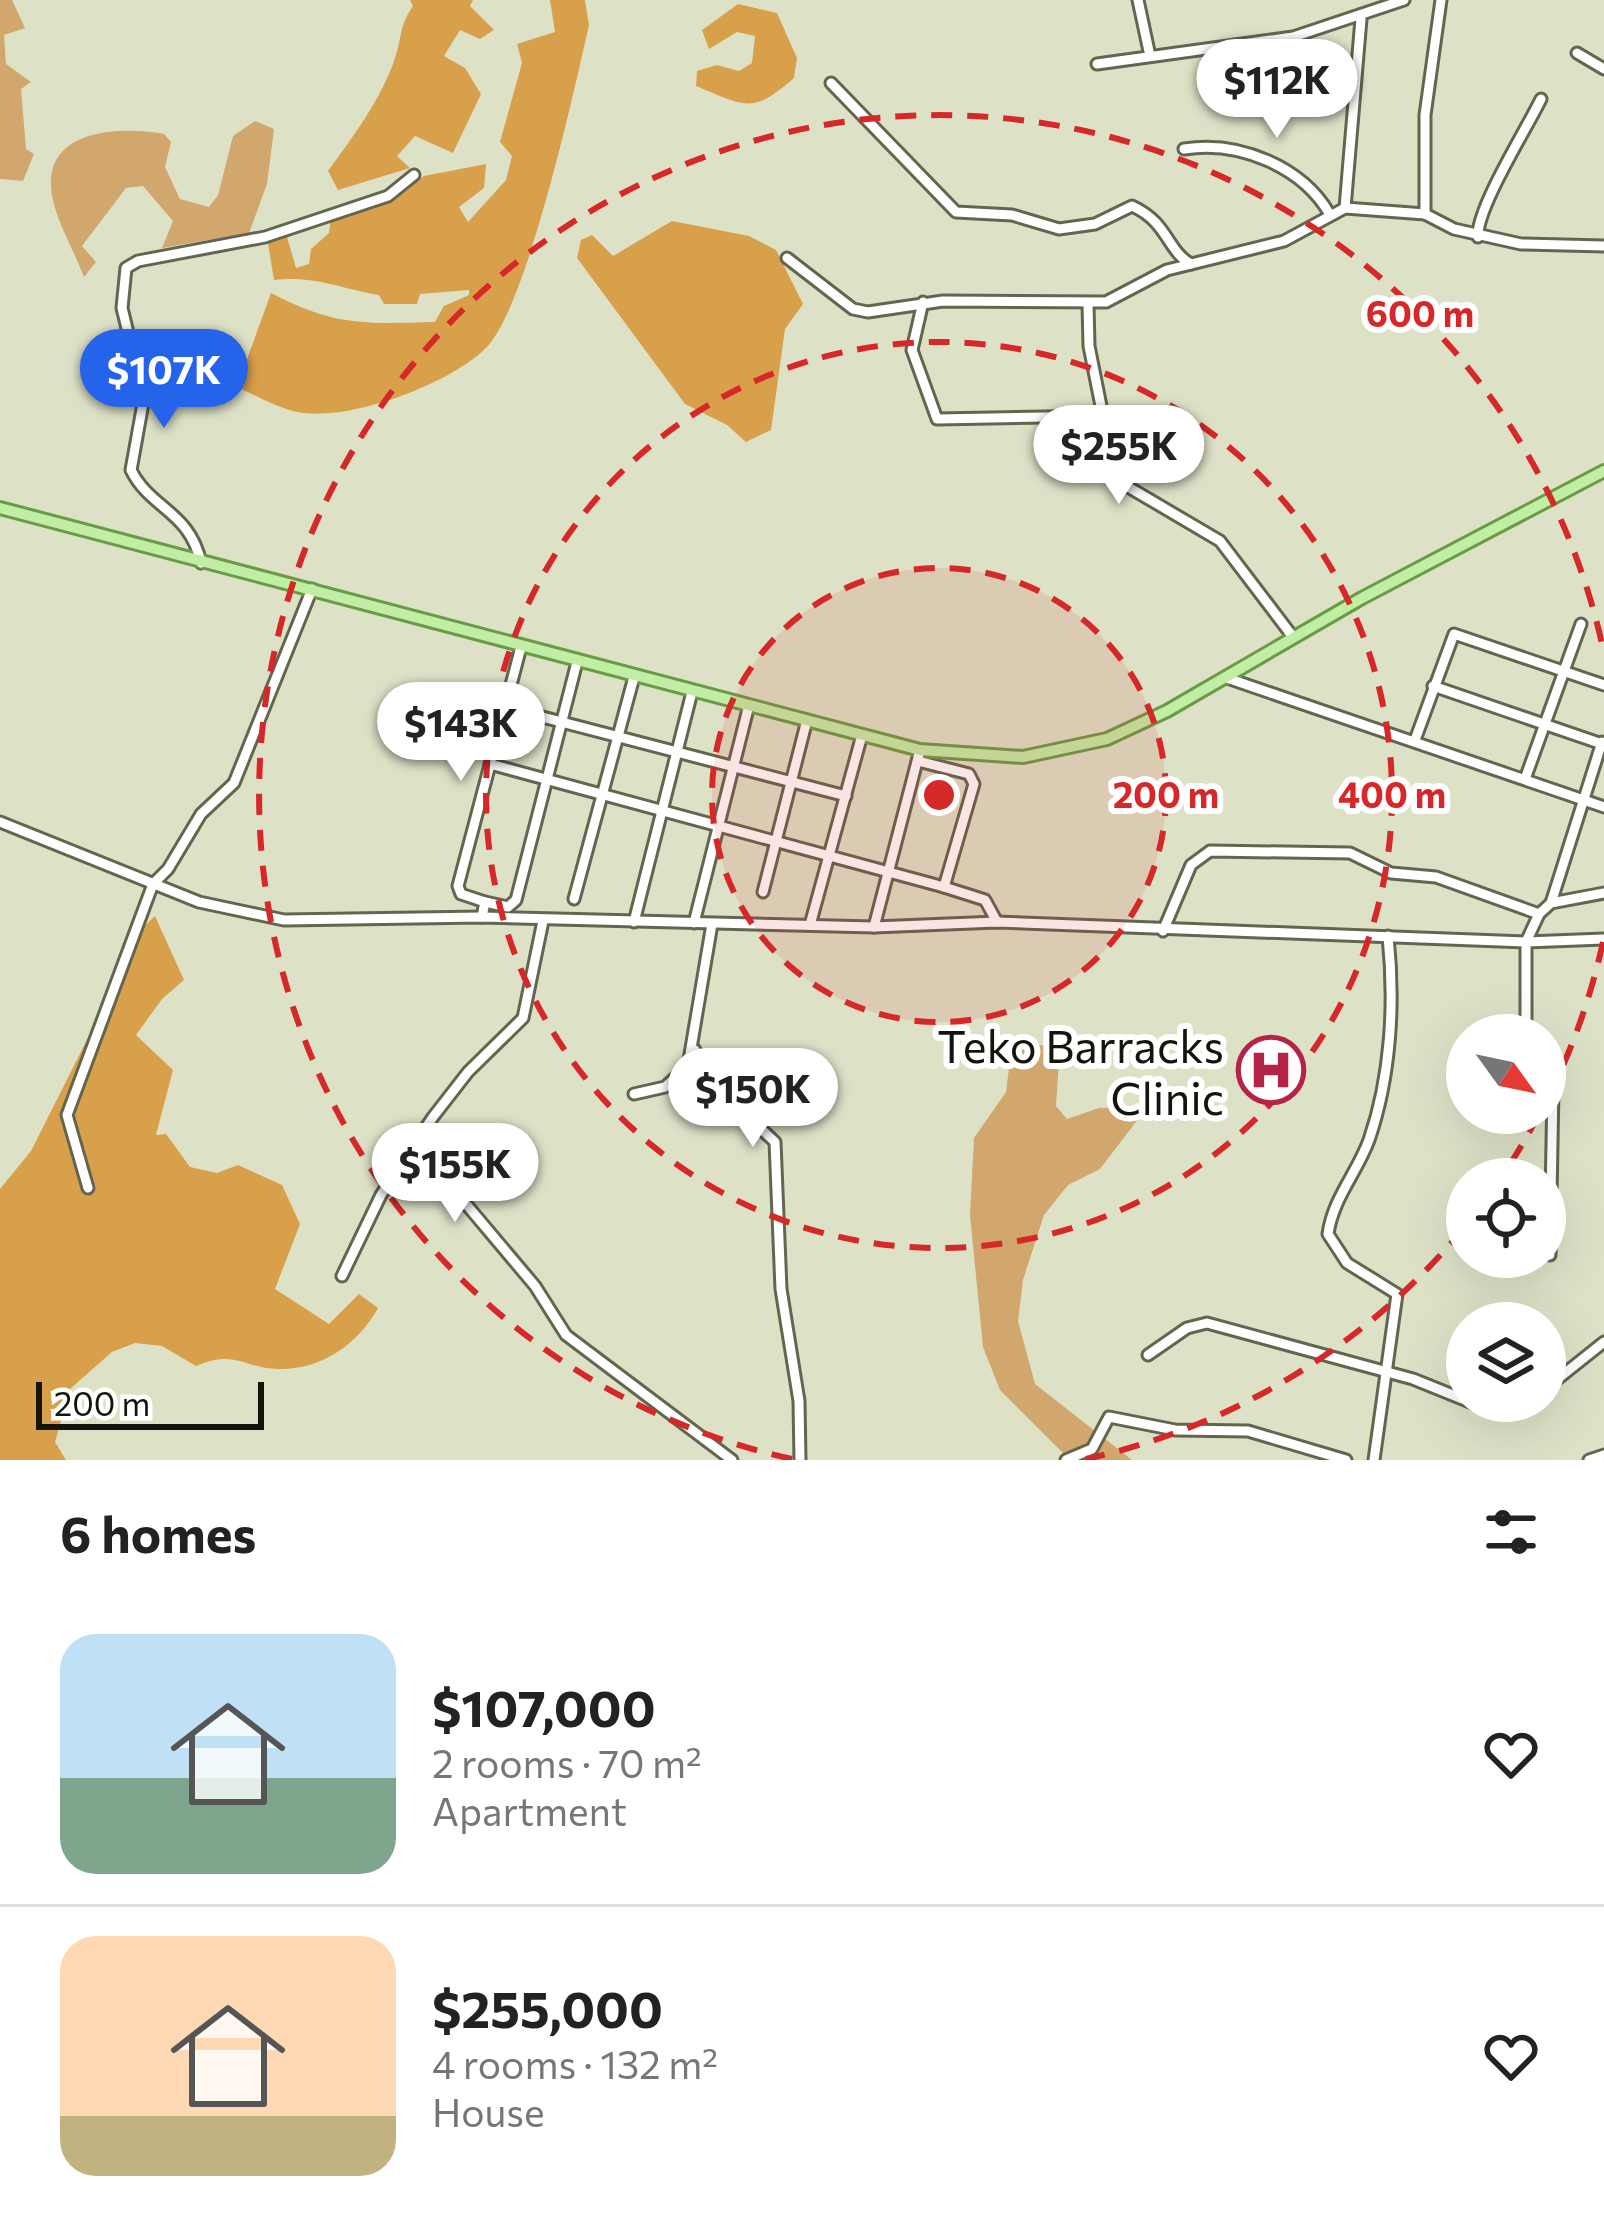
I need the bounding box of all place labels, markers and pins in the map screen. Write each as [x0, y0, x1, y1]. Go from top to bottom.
pin: $112K [1193, 39, 1361, 141]
pin: $107K [80, 329, 248, 431]
pin: $255K [1035, 405, 1203, 507]
pin: $143K [377, 682, 545, 784]
centre of rings [918, 774, 960, 816]
place label: Teko Barracks Clinic [937, 1017, 1224, 1124]
hospital icon: Teko Barracks Clinic [1236, 1035, 1306, 1105]
pin: $150K [669, 1048, 837, 1150]
pin: $155K [371, 1123, 539, 1225]

